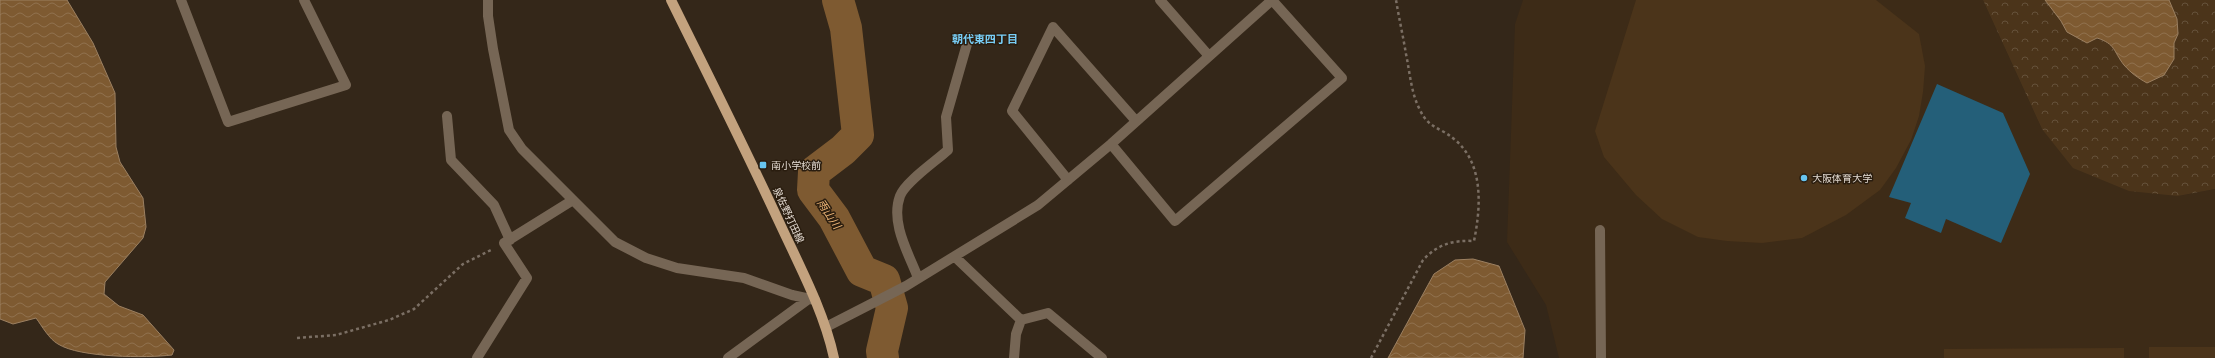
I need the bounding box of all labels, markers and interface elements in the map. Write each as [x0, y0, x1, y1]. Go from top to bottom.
district label: 朝代東四丁目 [952, 31, 1018, 46]
place label: 南小学校前 [771, 158, 821, 172]
marker: 南小学校前 [758, 160, 768, 170]
place label: 大阪体育大学 [1812, 171, 1872, 185]
marker: 大阪体育大学 [1799, 173, 1809, 183]
street label: 泉佐野打田線 [770, 185, 808, 245]
water label: 雨山川 [814, 196, 845, 232]

